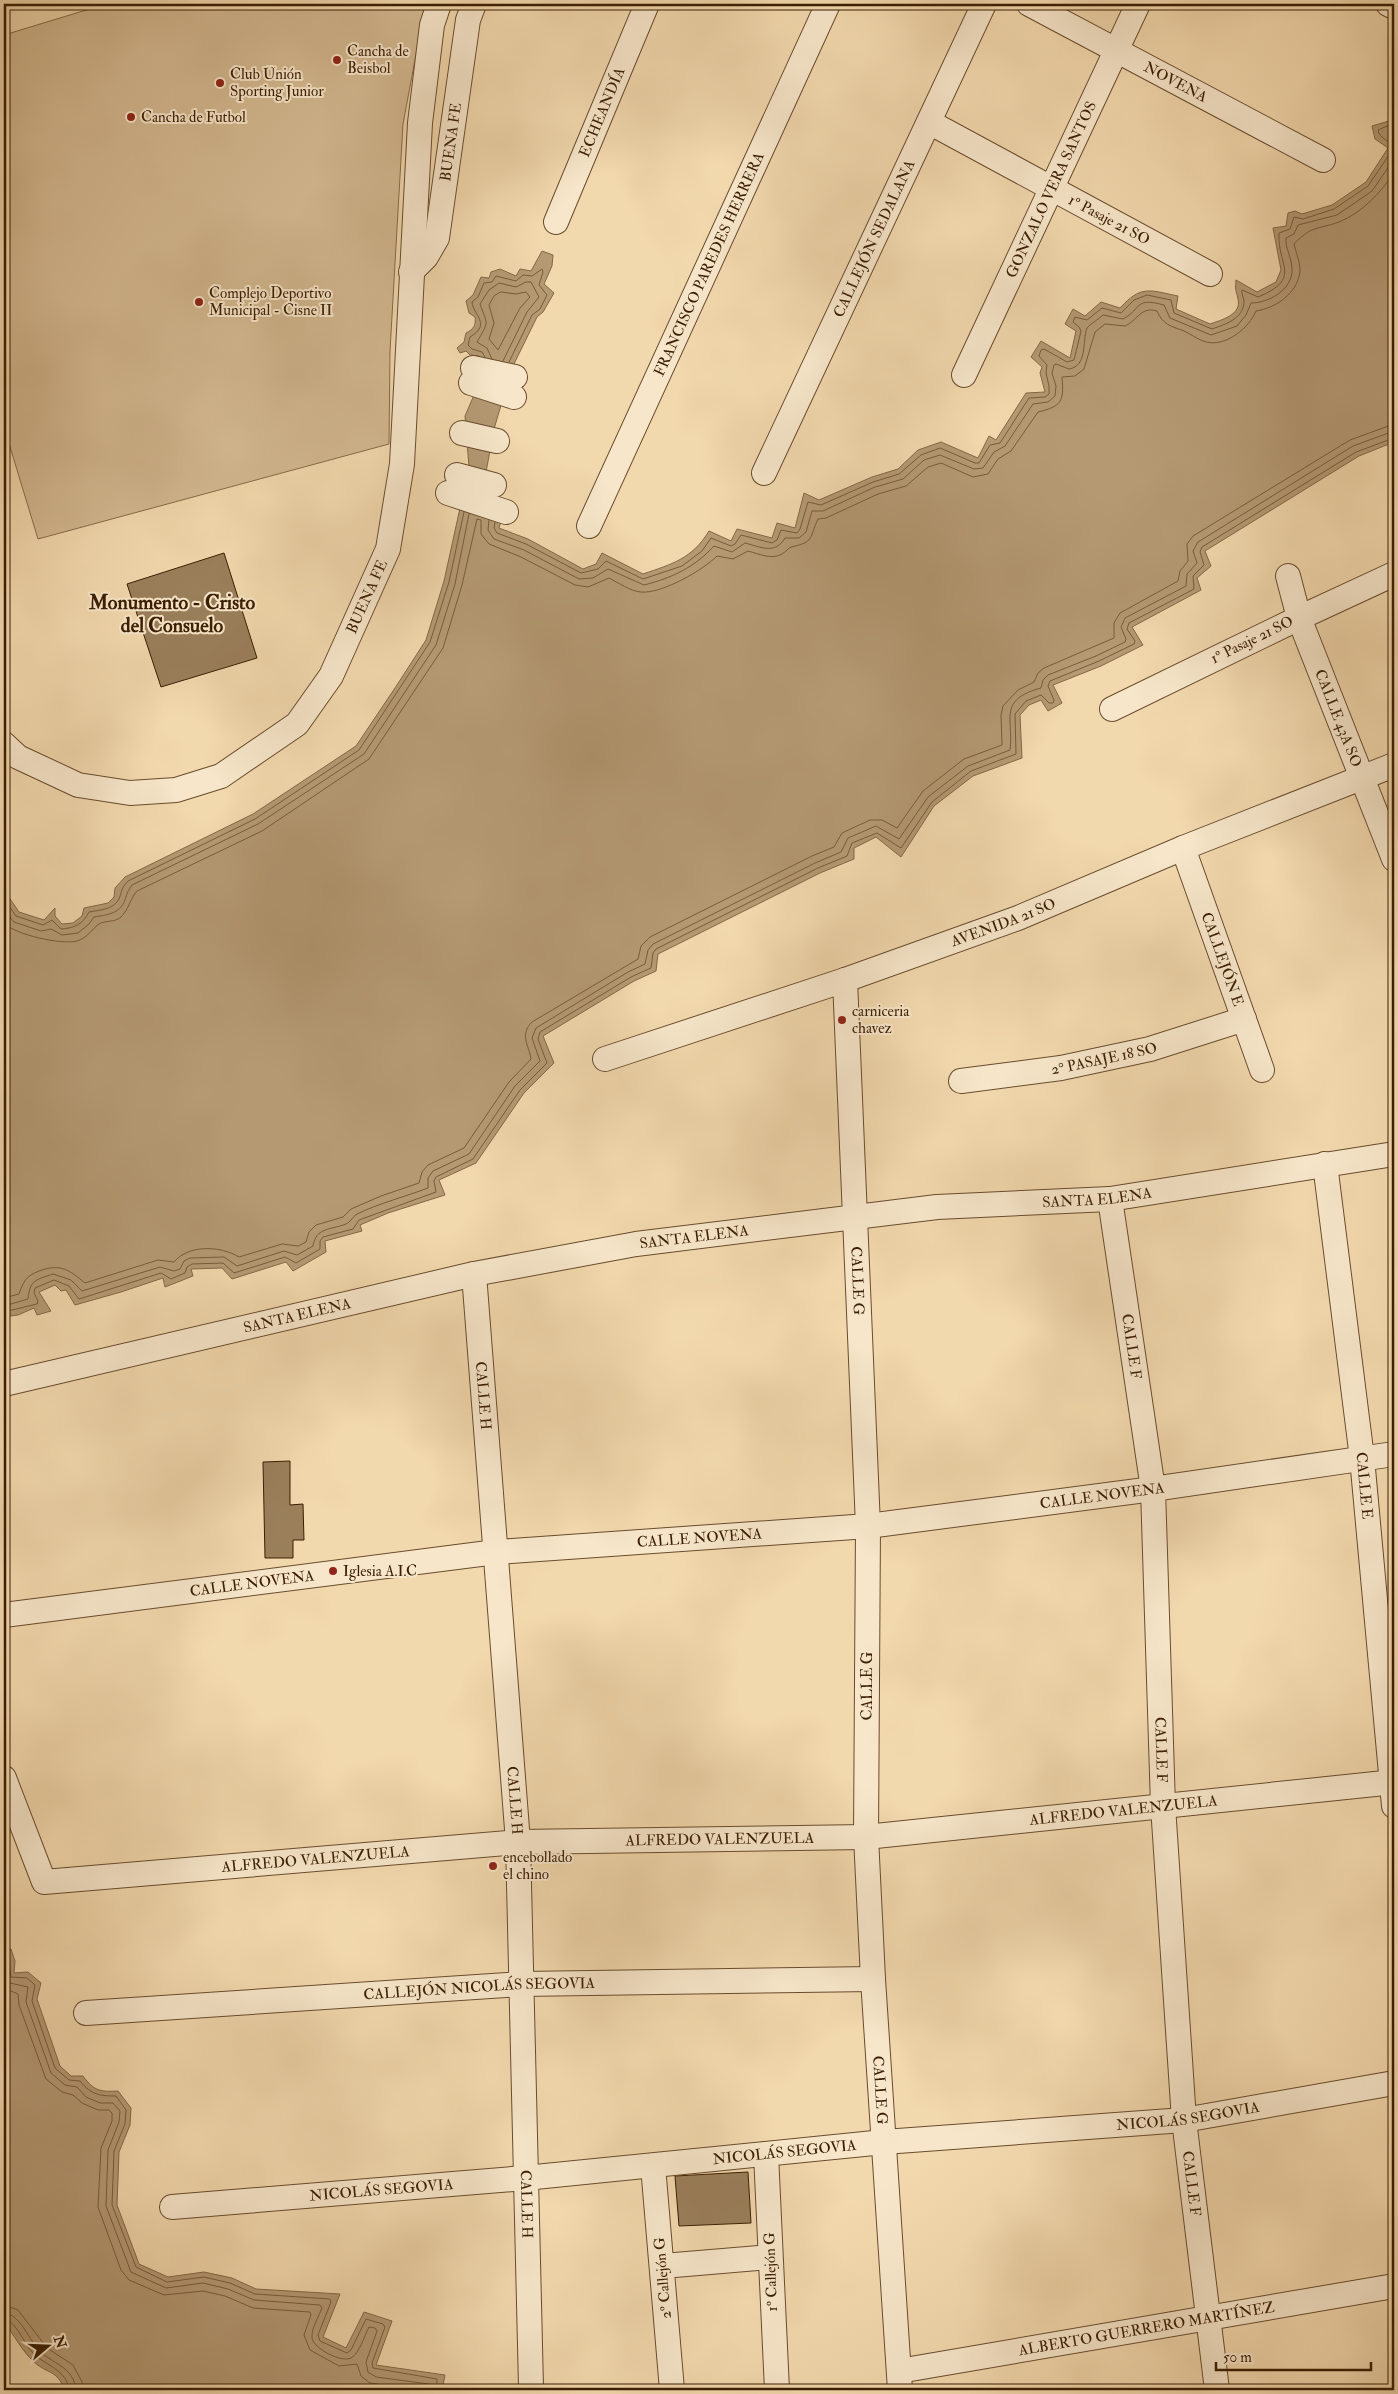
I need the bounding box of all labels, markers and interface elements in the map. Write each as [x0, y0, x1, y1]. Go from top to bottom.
place label: Cancha de Beisbol [347, 42, 409, 78]
marker: Cancha de Beisbol [331, 54, 343, 66]
street label: NOVENA [1141, 57, 1211, 107]
street label: ECHEANDÍA [575, 64, 629, 160]
place label: Club Unión Sporting Junior [230, 65, 324, 102]
marker: Club Unión Sporting Junior [214, 77, 226, 89]
street label: GONZALO VERA SANTOS [1001, 98, 1101, 281]
street label: BUENA FE [436, 101, 466, 183]
place label: Cancha de Futbol [141, 108, 246, 127]
marker: Cancha de Futbol [125, 111, 137, 123]
street label: FRANCISCO PAREDES HERRERA [649, 149, 769, 379]
street label: CALLEJÓN SEDALANA [829, 156, 919, 320]
street label: 1º Pasaje 21 SO [1065, 191, 1153, 249]
place label: Complejo Deportivo Municipal - Cisne II [209, 284, 332, 321]
marker: Complejo Deportivo Municipal - Cisne II [193, 296, 205, 308]
street label: BUENA FE [342, 556, 392, 637]
district label: Monumento - Cristo del Consuelo [88, 590, 255, 638]
street label: 1º Pasaje 21 SO [1208, 612, 1296, 668]
street label: CALLE 43A SO [1311, 667, 1366, 770]
street label: AVENIDA 21 SO [947, 894, 1059, 951]
street label: CALLEJÓN E [1197, 910, 1248, 1009]
place label: carniceria chavez [852, 1002, 910, 1038]
marker: carniceria chavez [836, 1014, 848, 1026]
street label: 2° PASAJE 18 SO [1050, 1038, 1160, 1079]
street label: SANTA ELENA [1042, 1183, 1154, 1212]
street label: SANTA ELENA [638, 1221, 750, 1253]
street label: CALLE G [847, 1246, 869, 1316]
street label: SANTA ELENA [241, 1294, 353, 1337]
street label: CALLE F [1118, 1313, 1146, 1381]
street label: CALLE H [471, 1361, 496, 1431]
street label: CALLE E [1352, 1451, 1377, 1520]
street label: CALLE NOVENA [1039, 1478, 1166, 1513]
street label: CALLE NOVENA [636, 1524, 763, 1552]
place label: Iglesia A.I.C [343, 1562, 417, 1581]
marker: Iglesia A.I.C [327, 1565, 339, 1577]
street label: CALLE NOVENA [189, 1566, 316, 1601]
street label: CALLE G [858, 1651, 877, 1720]
street label: CALLE F [1151, 1717, 1172, 1783]
street label: CALLE H [503, 1766, 527, 1835]
street label: ALFREDO VALENZUELA [1028, 1791, 1219, 1830]
street label: ALFREDO VALENZUELA [624, 1828, 815, 1850]
street label: ALFREDO VALENZUELA [220, 1842, 411, 1877]
place label: encebollado el chino [503, 1848, 572, 1884]
marker: encebollado el chino [487, 1860, 499, 1872]
street label: CALLEJÓN NICOLÁS SEGOVIA [363, 1973, 596, 2004]
street label: CALLE G [869, 2055, 892, 2125]
street label: NICOLÁS SEGOVIA [1115, 2097, 1261, 2134]
street label: NICOLÁS SEGOVIA [712, 2135, 858, 2169]
street label: CALLE F [1178, 2150, 1205, 2218]
street label: CALLE H [516, 2170, 537, 2239]
street label: NICOLÁS SEGOVIA [309, 2174, 454, 2205]
street label: 1º Callejón G [760, 2232, 782, 2312]
street label: 2º Callejón G [650, 2236, 676, 2319]
street label: ALBERTO GUERRERO MARTÍNEZ [1016, 2297, 1276, 2360]
north arrow [22, 2322, 72, 2372]
text: N [49, 2332, 70, 2351]
scale bar [1216, 2339, 1370, 2371]
text: 50 m [1223, 2348, 1252, 2367]

